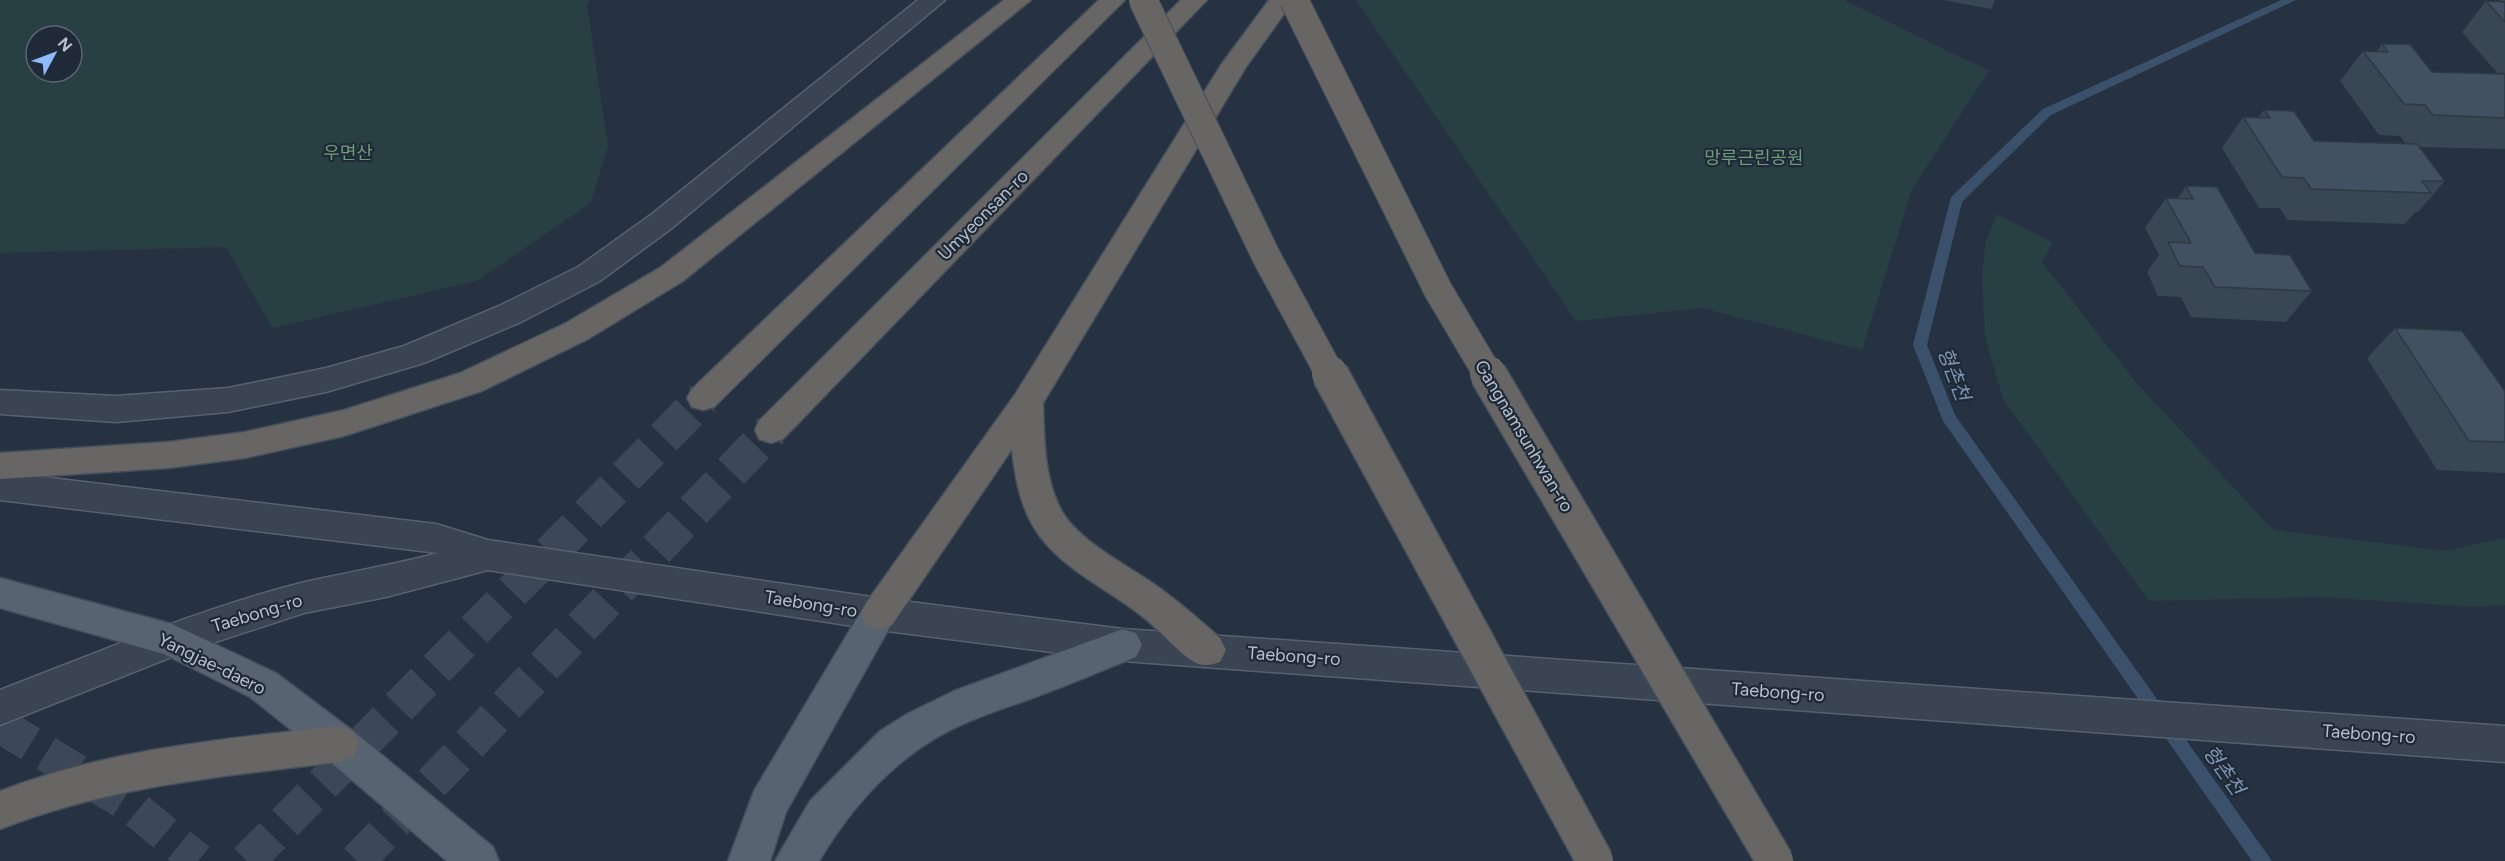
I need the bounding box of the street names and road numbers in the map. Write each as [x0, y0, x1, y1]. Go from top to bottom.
street label: Umyeonsan-ro [933, 165, 1033, 265]
street label: Gangnamsunhwan-ro [1470, 356, 1578, 516]
street label: Taebong-ro [763, 586, 859, 622]
street label: Taebong-ro [209, 589, 305, 637]
street label: Yangjae-daero [155, 628, 269, 700]
street label: Taebong-ro [1247, 642, 1341, 670]
street label: Taebong-ro [1731, 678, 1825, 706]
street label: Taebong-ro [2322, 720, 2416, 748]

